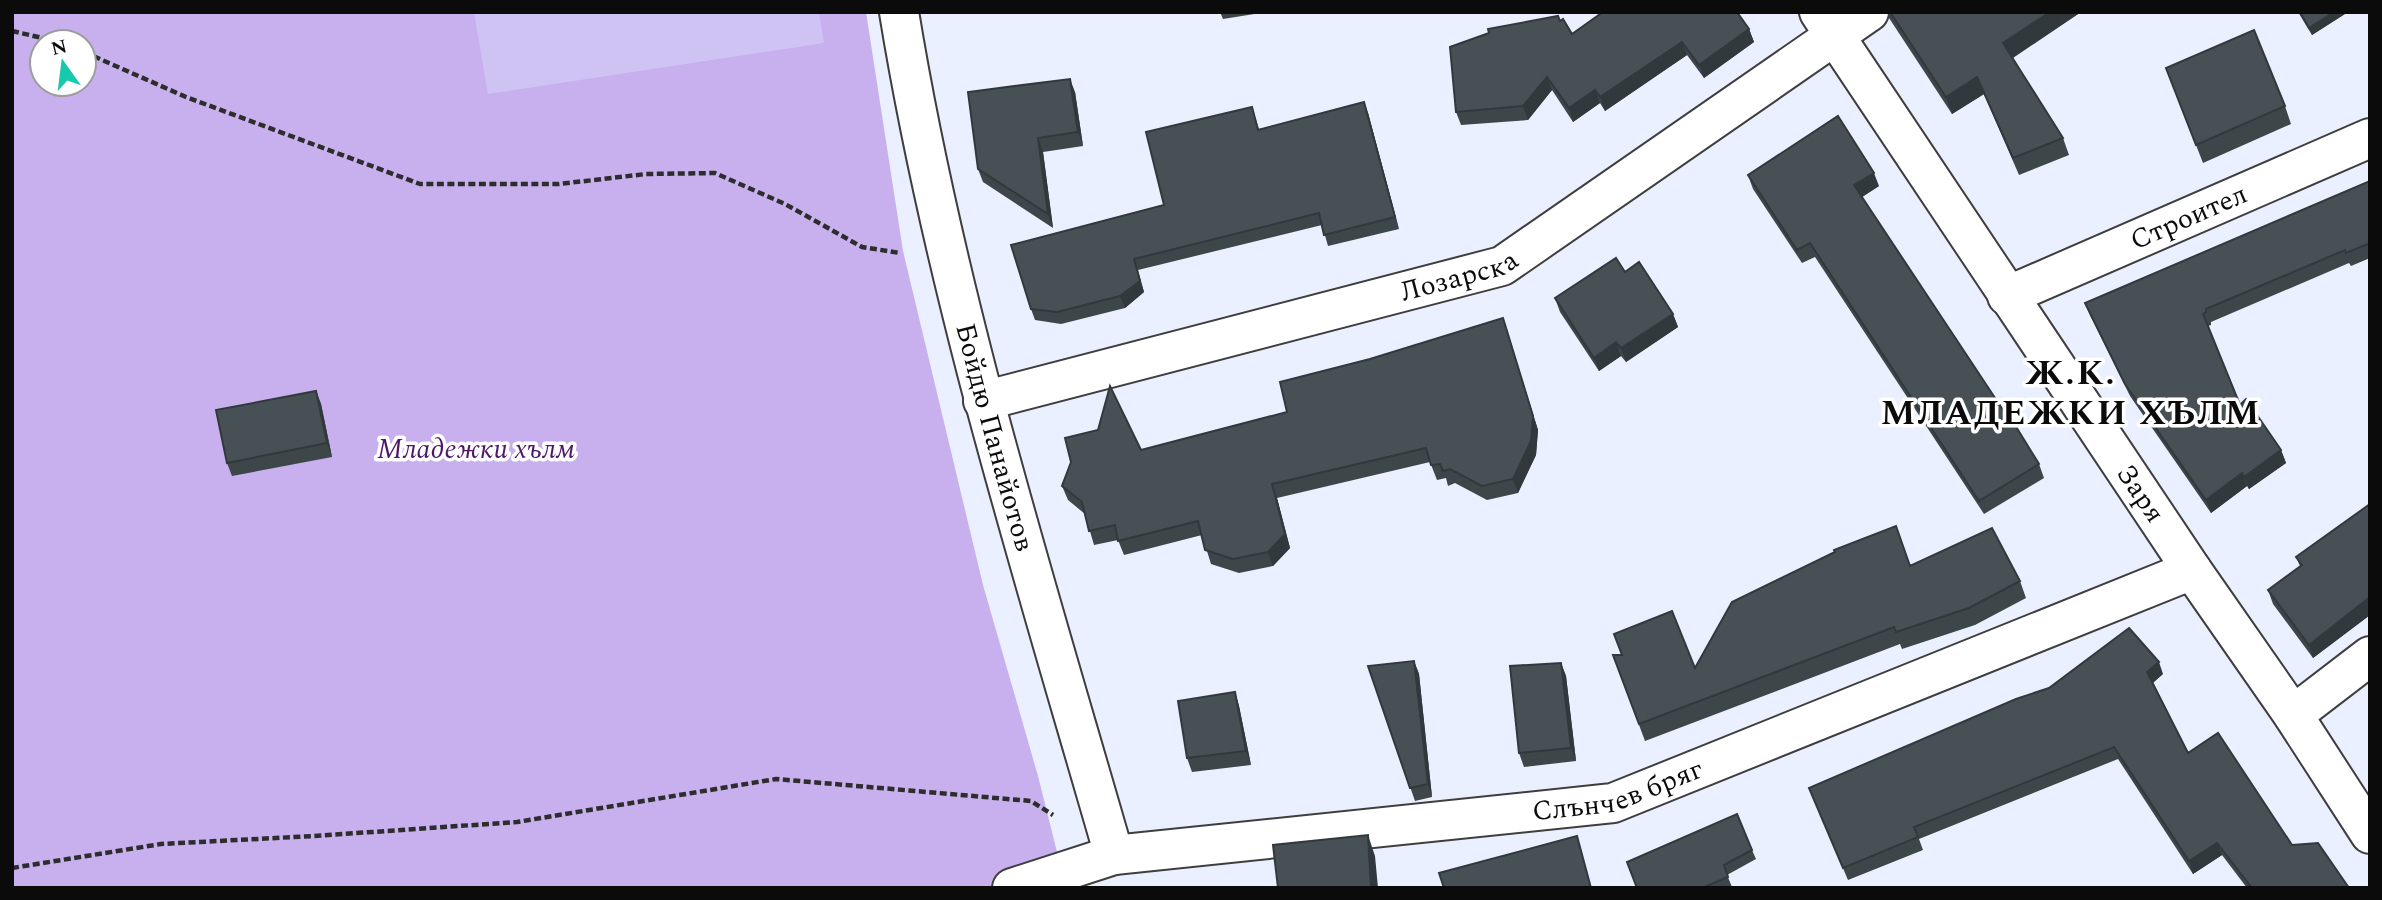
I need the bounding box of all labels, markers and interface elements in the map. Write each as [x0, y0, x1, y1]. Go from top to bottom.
north arrow [28, 28, 98, 98]
text: N [48, 32, 70, 64]
street label: Строител [2123, 172, 2254, 261]
street label: Лозарска [1395, 239, 1528, 313]
street label: Бойдю Панайотов [944, 319, 1046, 556]
district label: Ж.К. МЛАДЕЖКИ ХЪЛМ [1881, 347, 2261, 440]
park label: Младежки хълм [377, 428, 575, 471]
street label: Заря [2105, 455, 2176, 531]
street label: Слънчев бряг [1530, 747, 1710, 833]

